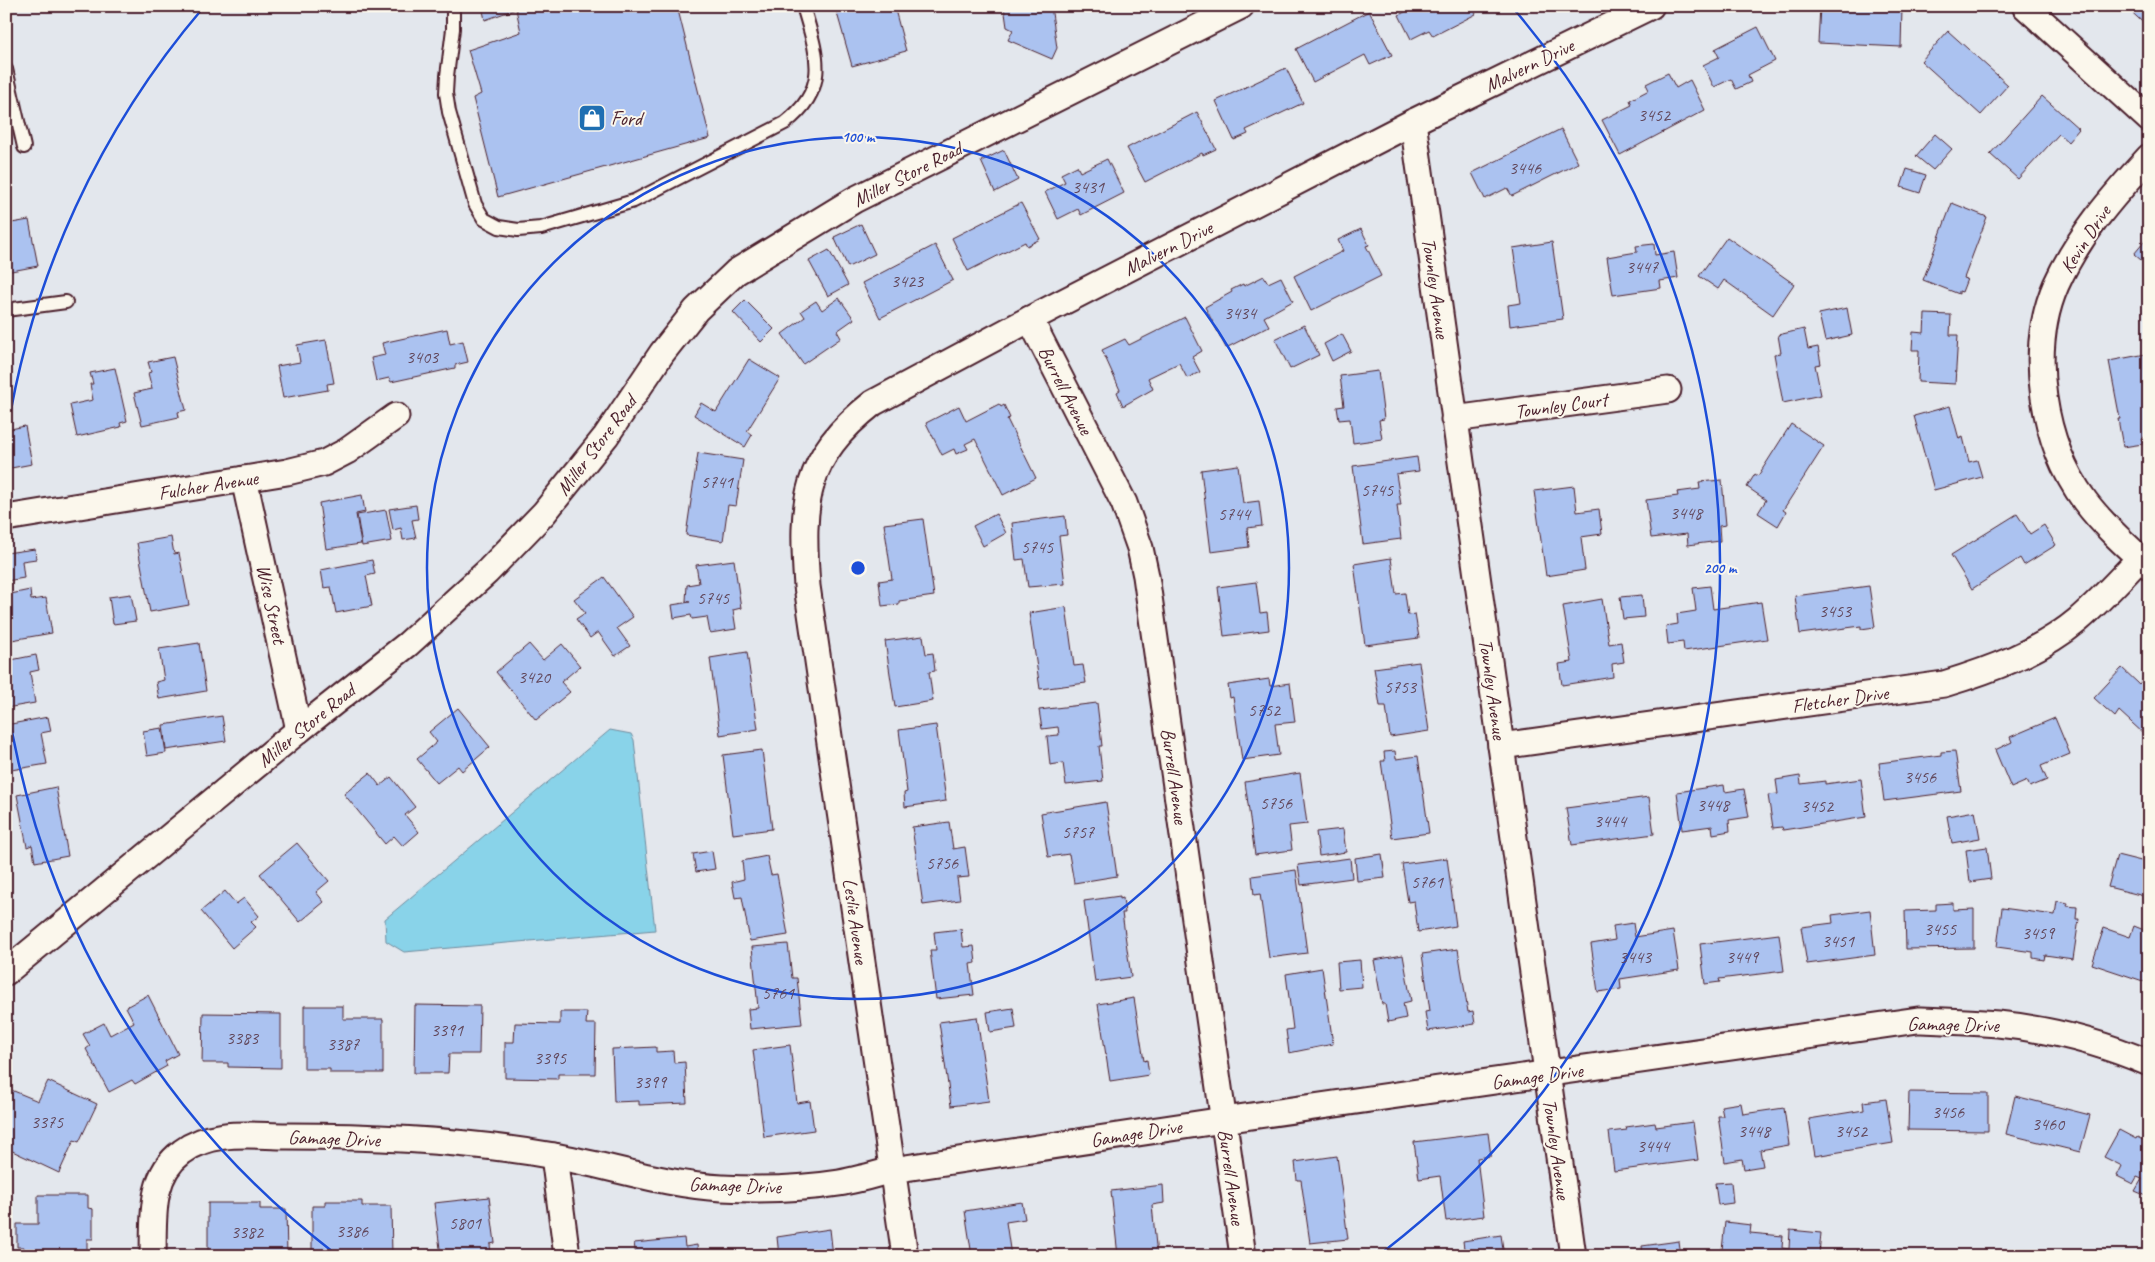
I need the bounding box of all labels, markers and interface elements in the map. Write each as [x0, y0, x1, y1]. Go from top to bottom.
street label: Malvern Drive [1480, 32, 1579, 98]
shop icon: Ford [577, 103, 607, 133]
house number: 3452 [1638, 104, 1672, 126]
place label: Ford [611, 106, 645, 131]
text: 100 m [842, 128, 876, 147]
street label: Miller Store Road [849, 135, 969, 213]
house number: 3446 [1509, 157, 1542, 179]
house number: 3431 [1072, 176, 1105, 198]
street label: Kevin Drive [2054, 200, 2117, 278]
street label: Malvern Drive [1120, 215, 1218, 281]
street label: Townley Avenue [1416, 236, 1455, 341]
house number: 3447 [1626, 256, 1659, 278]
house number: 3423 [891, 270, 925, 292]
house number: 3434 [1224, 302, 1258, 324]
street label: Burrell Avenue [1033, 342, 1099, 440]
house number: 3403 [406, 346, 440, 368]
street label: Townley Court [1513, 386, 1612, 424]
street label: Miller Store Road [551, 388, 644, 500]
street label: Fulcher Avenue [156, 465, 261, 506]
house number: 5741 [701, 471, 734, 493]
house number: 5745 [1361, 479, 1394, 501]
house number: 3448 [1670, 502, 1704, 524]
house number: 5744 [1218, 503, 1252, 525]
house number: 5745 [1021, 536, 1054, 558]
centre of rings [849, 559, 867, 577]
text: 200 m [1704, 559, 1738, 578]
street label: Wise Street [251, 562, 293, 648]
house number: 5745 [697, 587, 730, 609]
house number: 3453 [1819, 600, 1853, 622]
street label: Townley Avenue [1473, 637, 1512, 742]
house number: 3420 [518, 666, 552, 688]
street label: Miller Store Road [252, 676, 363, 773]
house number: 5753 [1384, 676, 1418, 698]
street label: Fletcher Drive [1790, 680, 1891, 719]
house number: 5752 [1248, 699, 1282, 721]
street label: Burrell Avenue [1155, 727, 1194, 827]
house number: 3456 [1904, 766, 1937, 788]
house number: 5756 [1260, 792, 1293, 814]
house number: 3448 [1697, 794, 1731, 816]
house number: 3452 [1801, 795, 1835, 817]
house number: 3444 [1594, 810, 1628, 832]
house number: 5757 [1062, 821, 1095, 843]
house number: 5756 [926, 852, 959, 874]
house number: 5761 [1411, 871, 1444, 893]
street label: Leslie Avenue [837, 877, 874, 967]
house number: 3455 [1924, 918, 1957, 940]
house number: 3459 [2022, 922, 2056, 944]
house number: 3451 [1822, 930, 1855, 952]
house number: 3443 [1619, 946, 1653, 968]
house number: 3449 [1726, 946, 1760, 968]
house number: 5761 [762, 982, 795, 1004]
street label: Gamage Drive [1907, 1011, 2001, 1038]
house number: 3391 [431, 1019, 464, 1041]
house number: 3383 [226, 1027, 260, 1049]
house number: 3387 [327, 1033, 360, 1055]
house number: 3395 [534, 1047, 567, 1069]
street label: Gamage Drive [1490, 1058, 1586, 1095]
house number: 3399 [634, 1071, 668, 1093]
street label: Townley Avenue [1537, 1097, 1576, 1202]
house number: 3456 [1932, 1101, 1965, 1123]
house number: 3375 [31, 1111, 64, 1133]
house number: 3460 [2032, 1113, 2066, 1135]
street label: Gamage Drive [1089, 1114, 1185, 1153]
house number: 3448 [1738, 1120, 1772, 1142]
house number: 3452 [1835, 1120, 1869, 1142]
street label: Gamage Drive [288, 1124, 382, 1153]
street label: Burrell Avenue [1212, 1128, 1251, 1228]
house number: 3444 [1637, 1135, 1671, 1157]
street label: Gamage Drive [689, 1171, 783, 1200]
house number: 5801 [449, 1212, 482, 1234]
house number: 3386 [336, 1220, 369, 1242]
house number: 3382 [231, 1221, 265, 1243]

